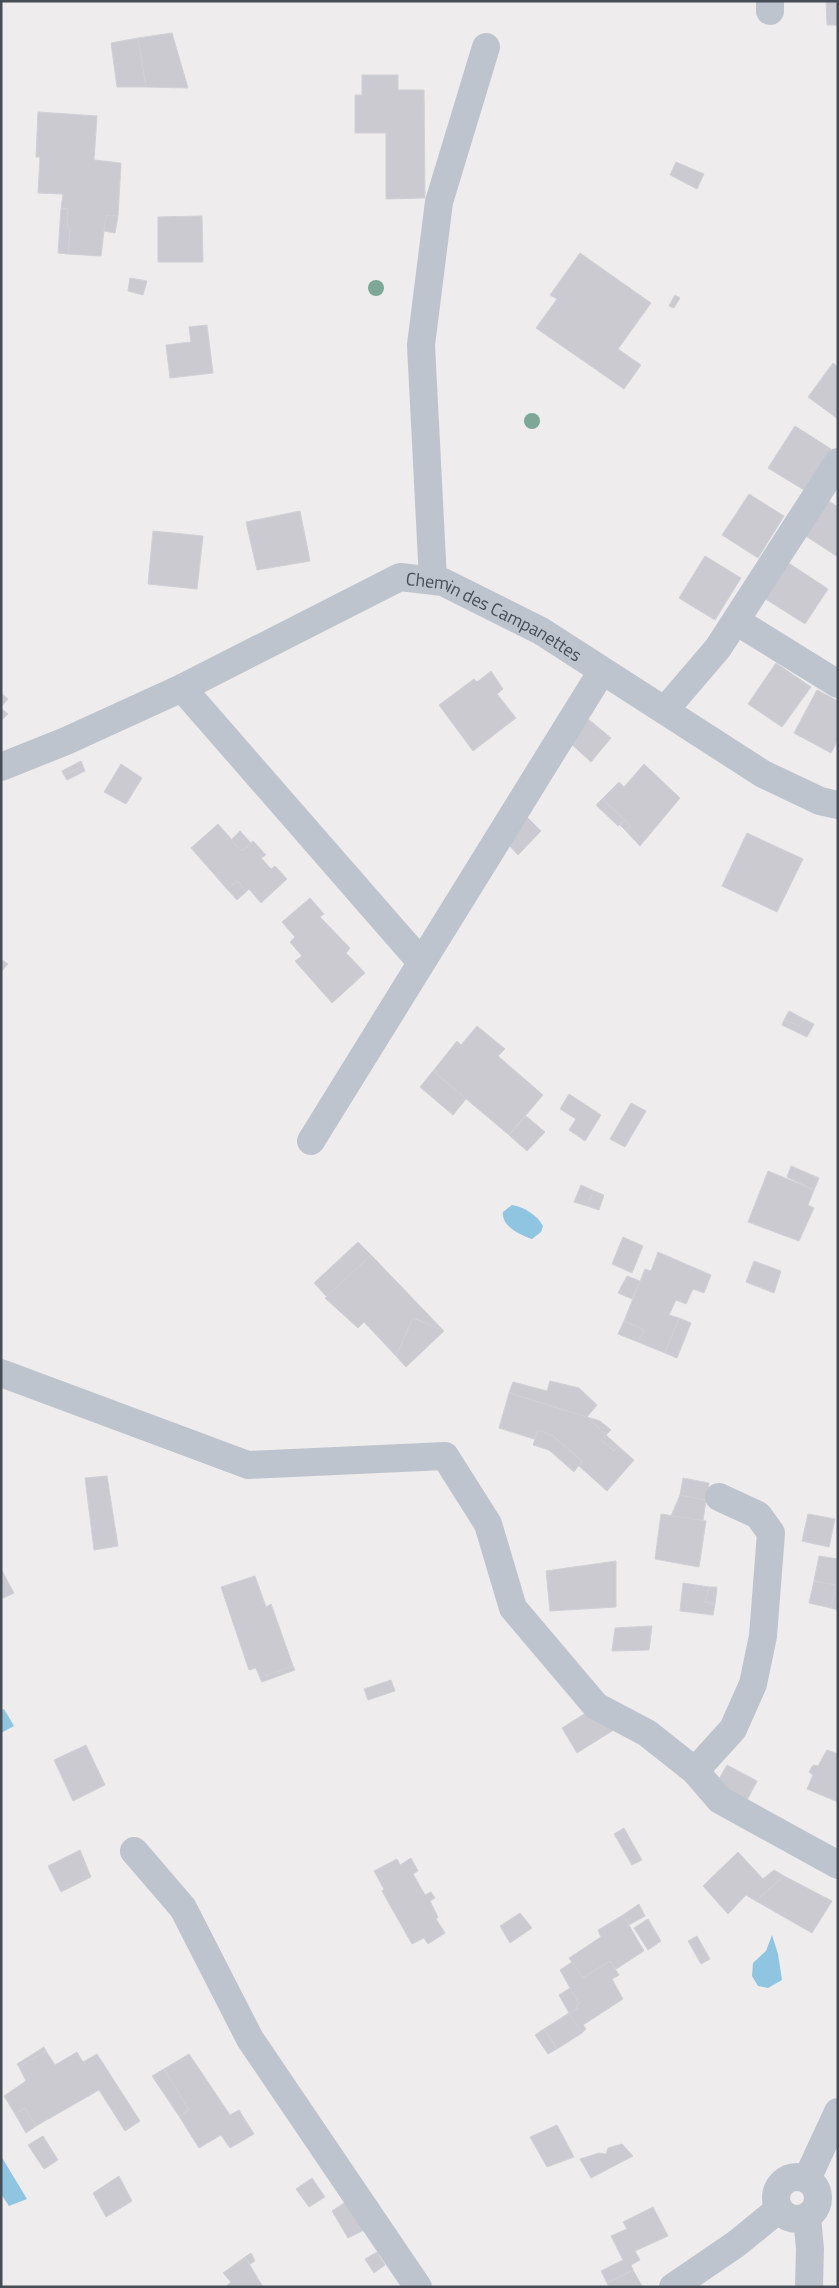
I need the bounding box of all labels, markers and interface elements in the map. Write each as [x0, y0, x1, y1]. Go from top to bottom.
street label: Chemin des Campanettes [404, 564, 588, 668]

